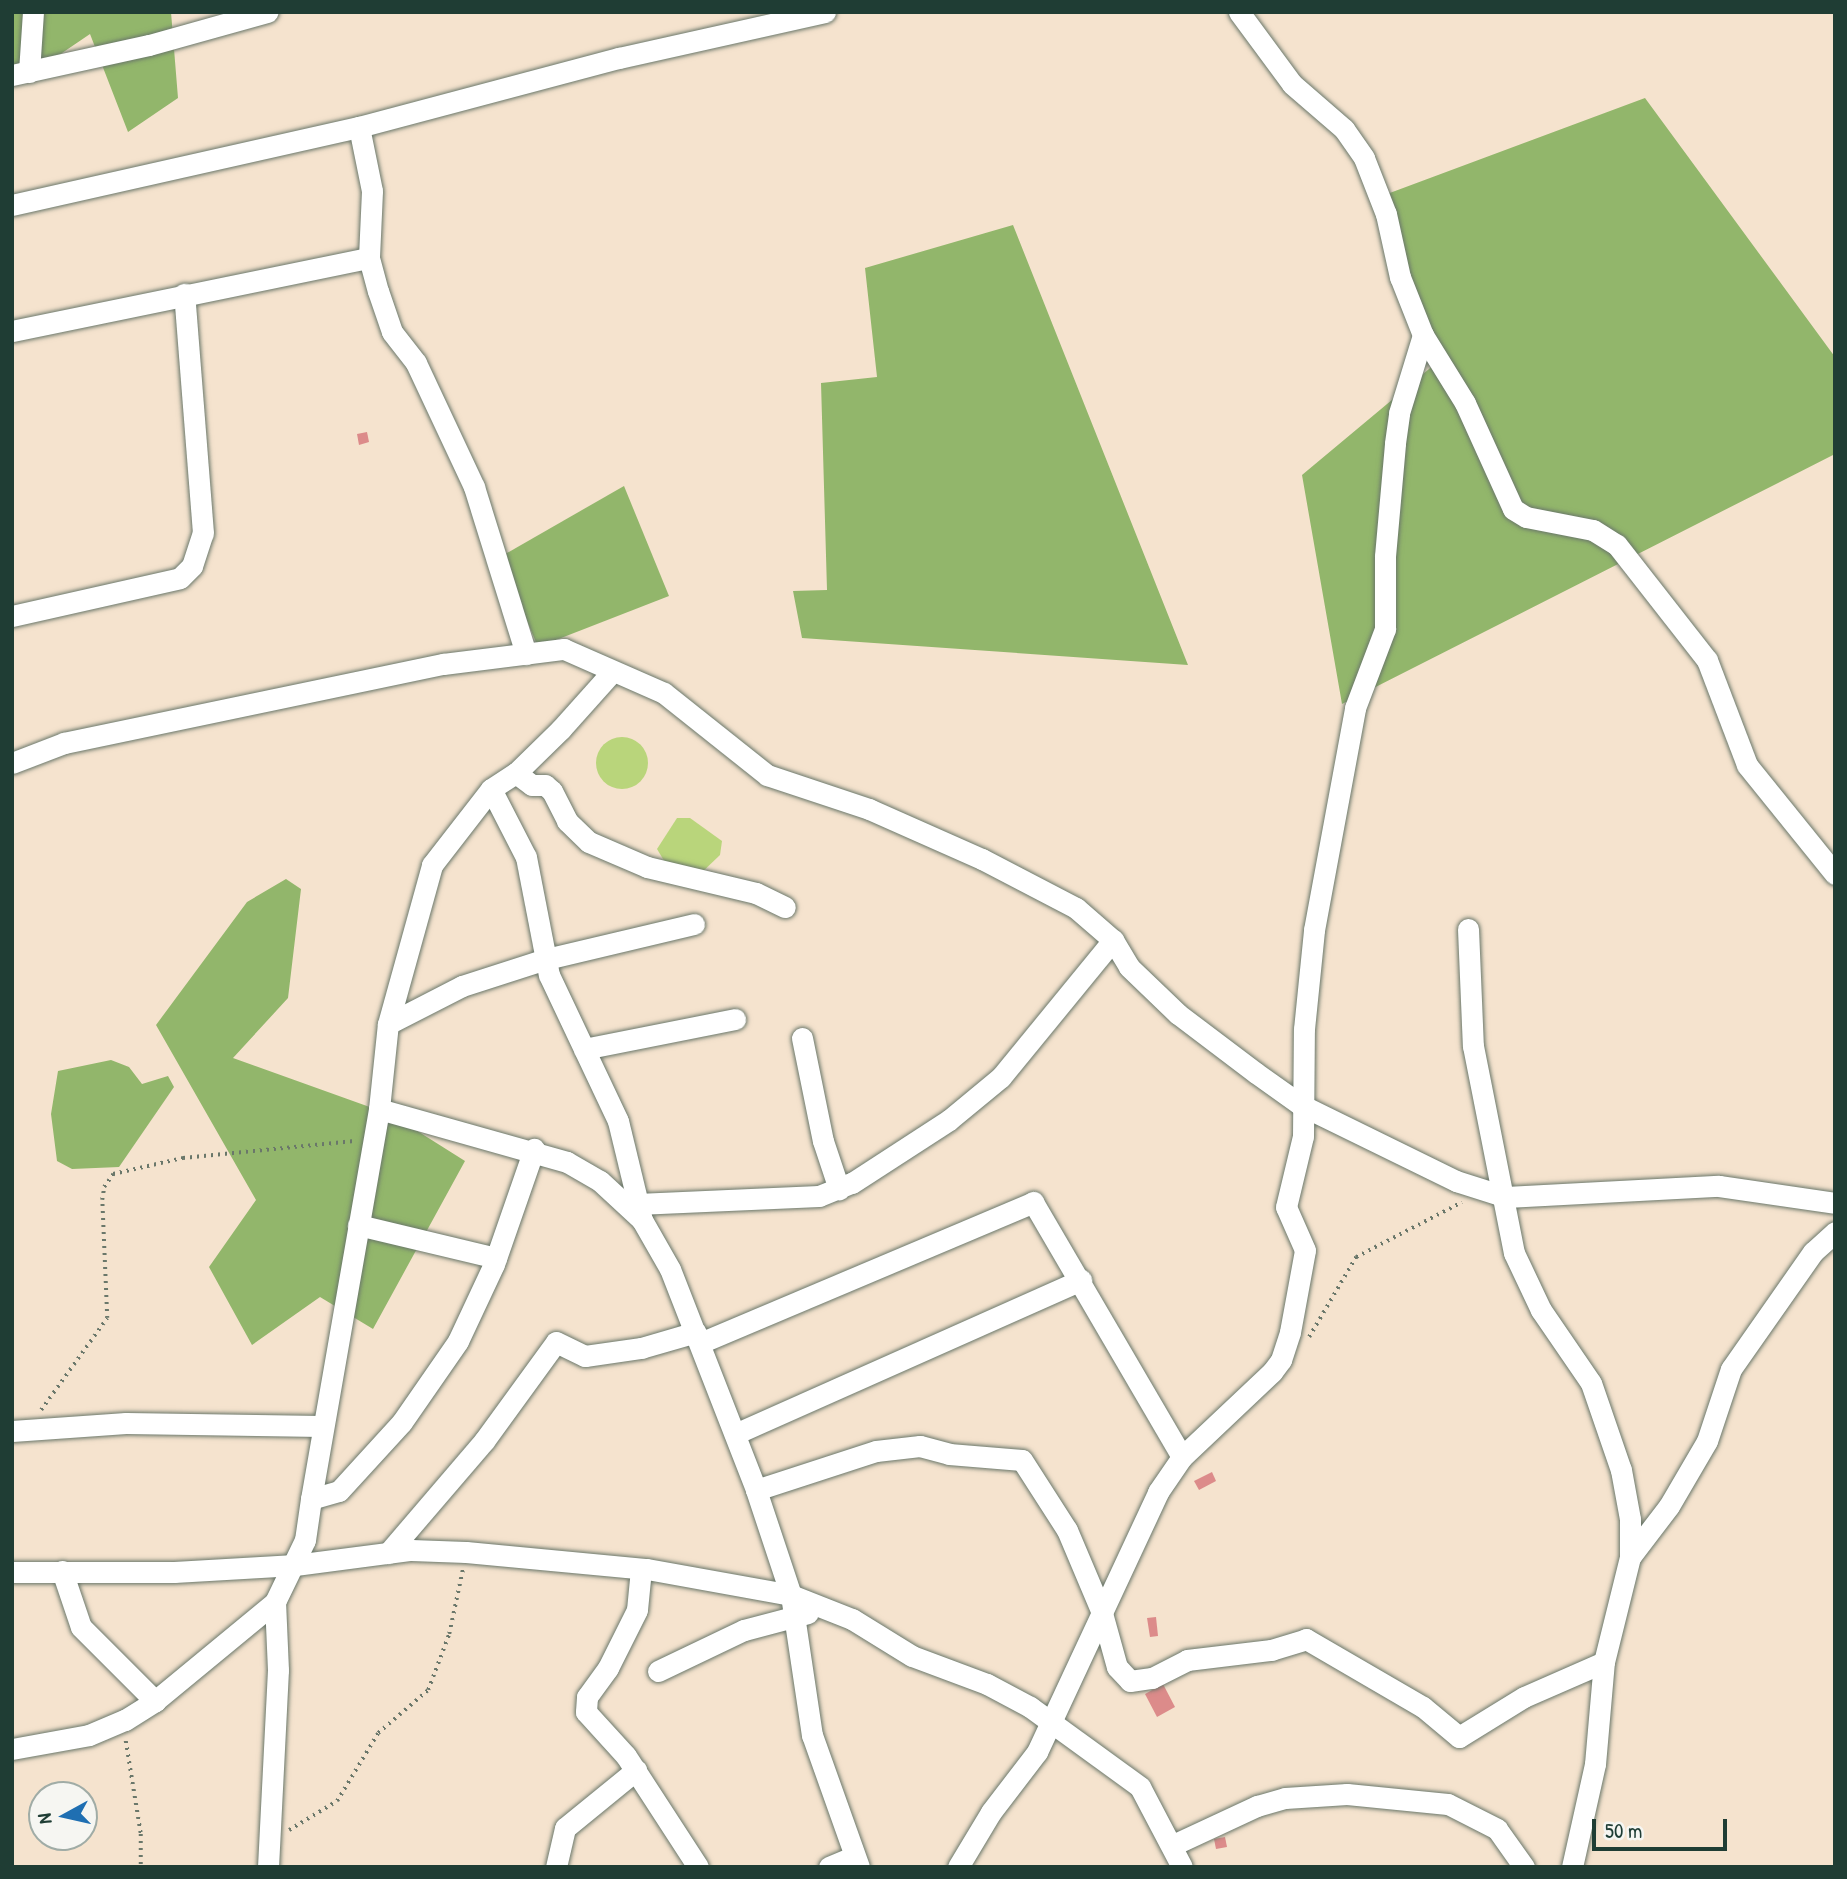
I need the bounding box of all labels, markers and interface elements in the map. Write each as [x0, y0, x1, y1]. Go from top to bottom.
north arrow [28, 1781, 98, 1851]
scale bar [1595, 1806, 1730, 1850]
text: N [31, 1812, 58, 1825]
text: 50 m [1605, 1816, 1642, 1845]

